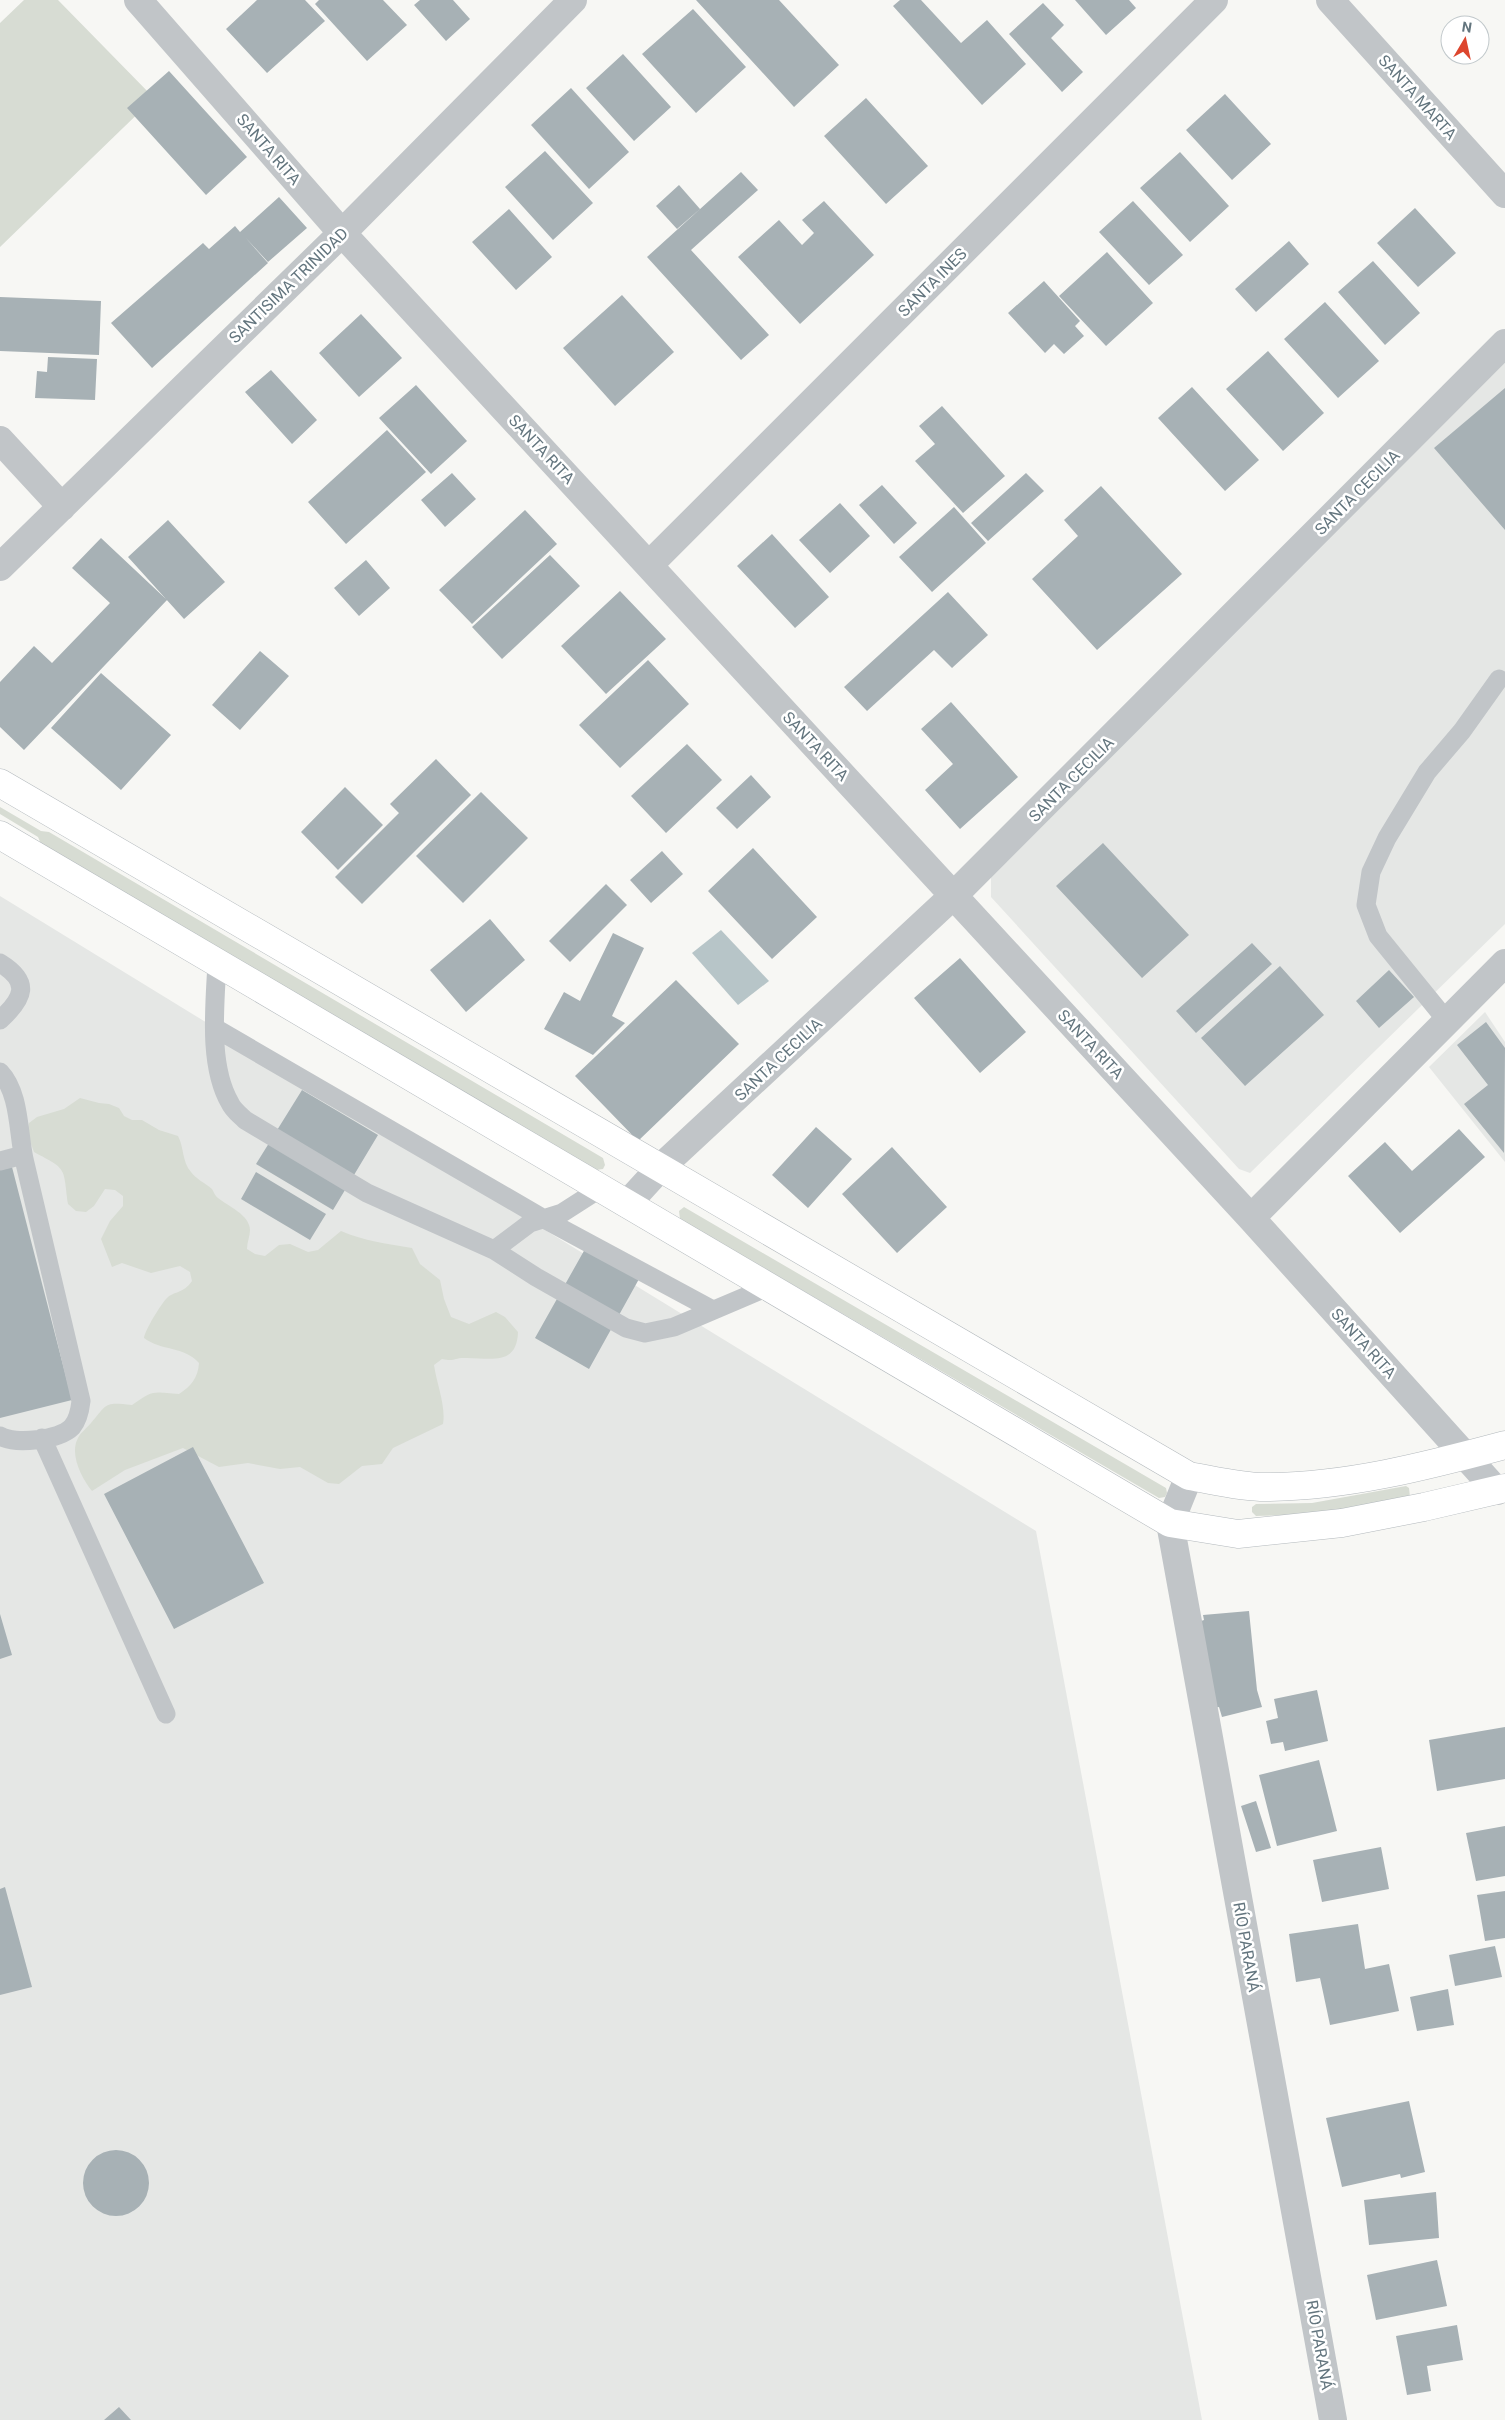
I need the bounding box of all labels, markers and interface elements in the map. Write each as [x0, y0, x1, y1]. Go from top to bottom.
north arrow [1440, 15, 1490, 65]
text: N [1461, 18, 1473, 36]
street label: SANTA MARTA [1375, 51, 1461, 144]
street label: SANTA RITA [233, 110, 305, 189]
street label: SANTISIMA TRINIDAD [225, 224, 352, 347]
street label: SANTA INES [894, 244, 970, 320]
street label: SANTA RITA [505, 411, 579, 488]
street label: SANTA CECILIA [1311, 446, 1404, 539]
street label: SANTA RITA [779, 708, 853, 785]
street label: SANTA CECILIA [1025, 733, 1118, 826]
street label: SANTA RITA [1054, 1006, 1128, 1083]
street label: SANTA CECILIA [731, 1014, 826, 1105]
street label: SANTA RITA [1327, 1304, 1400, 1383]
street label: RÍO PARANÁ [1229, 1901, 1264, 1994]
street label: RÍO PARANÁ [1302, 2299, 1337, 2392]

